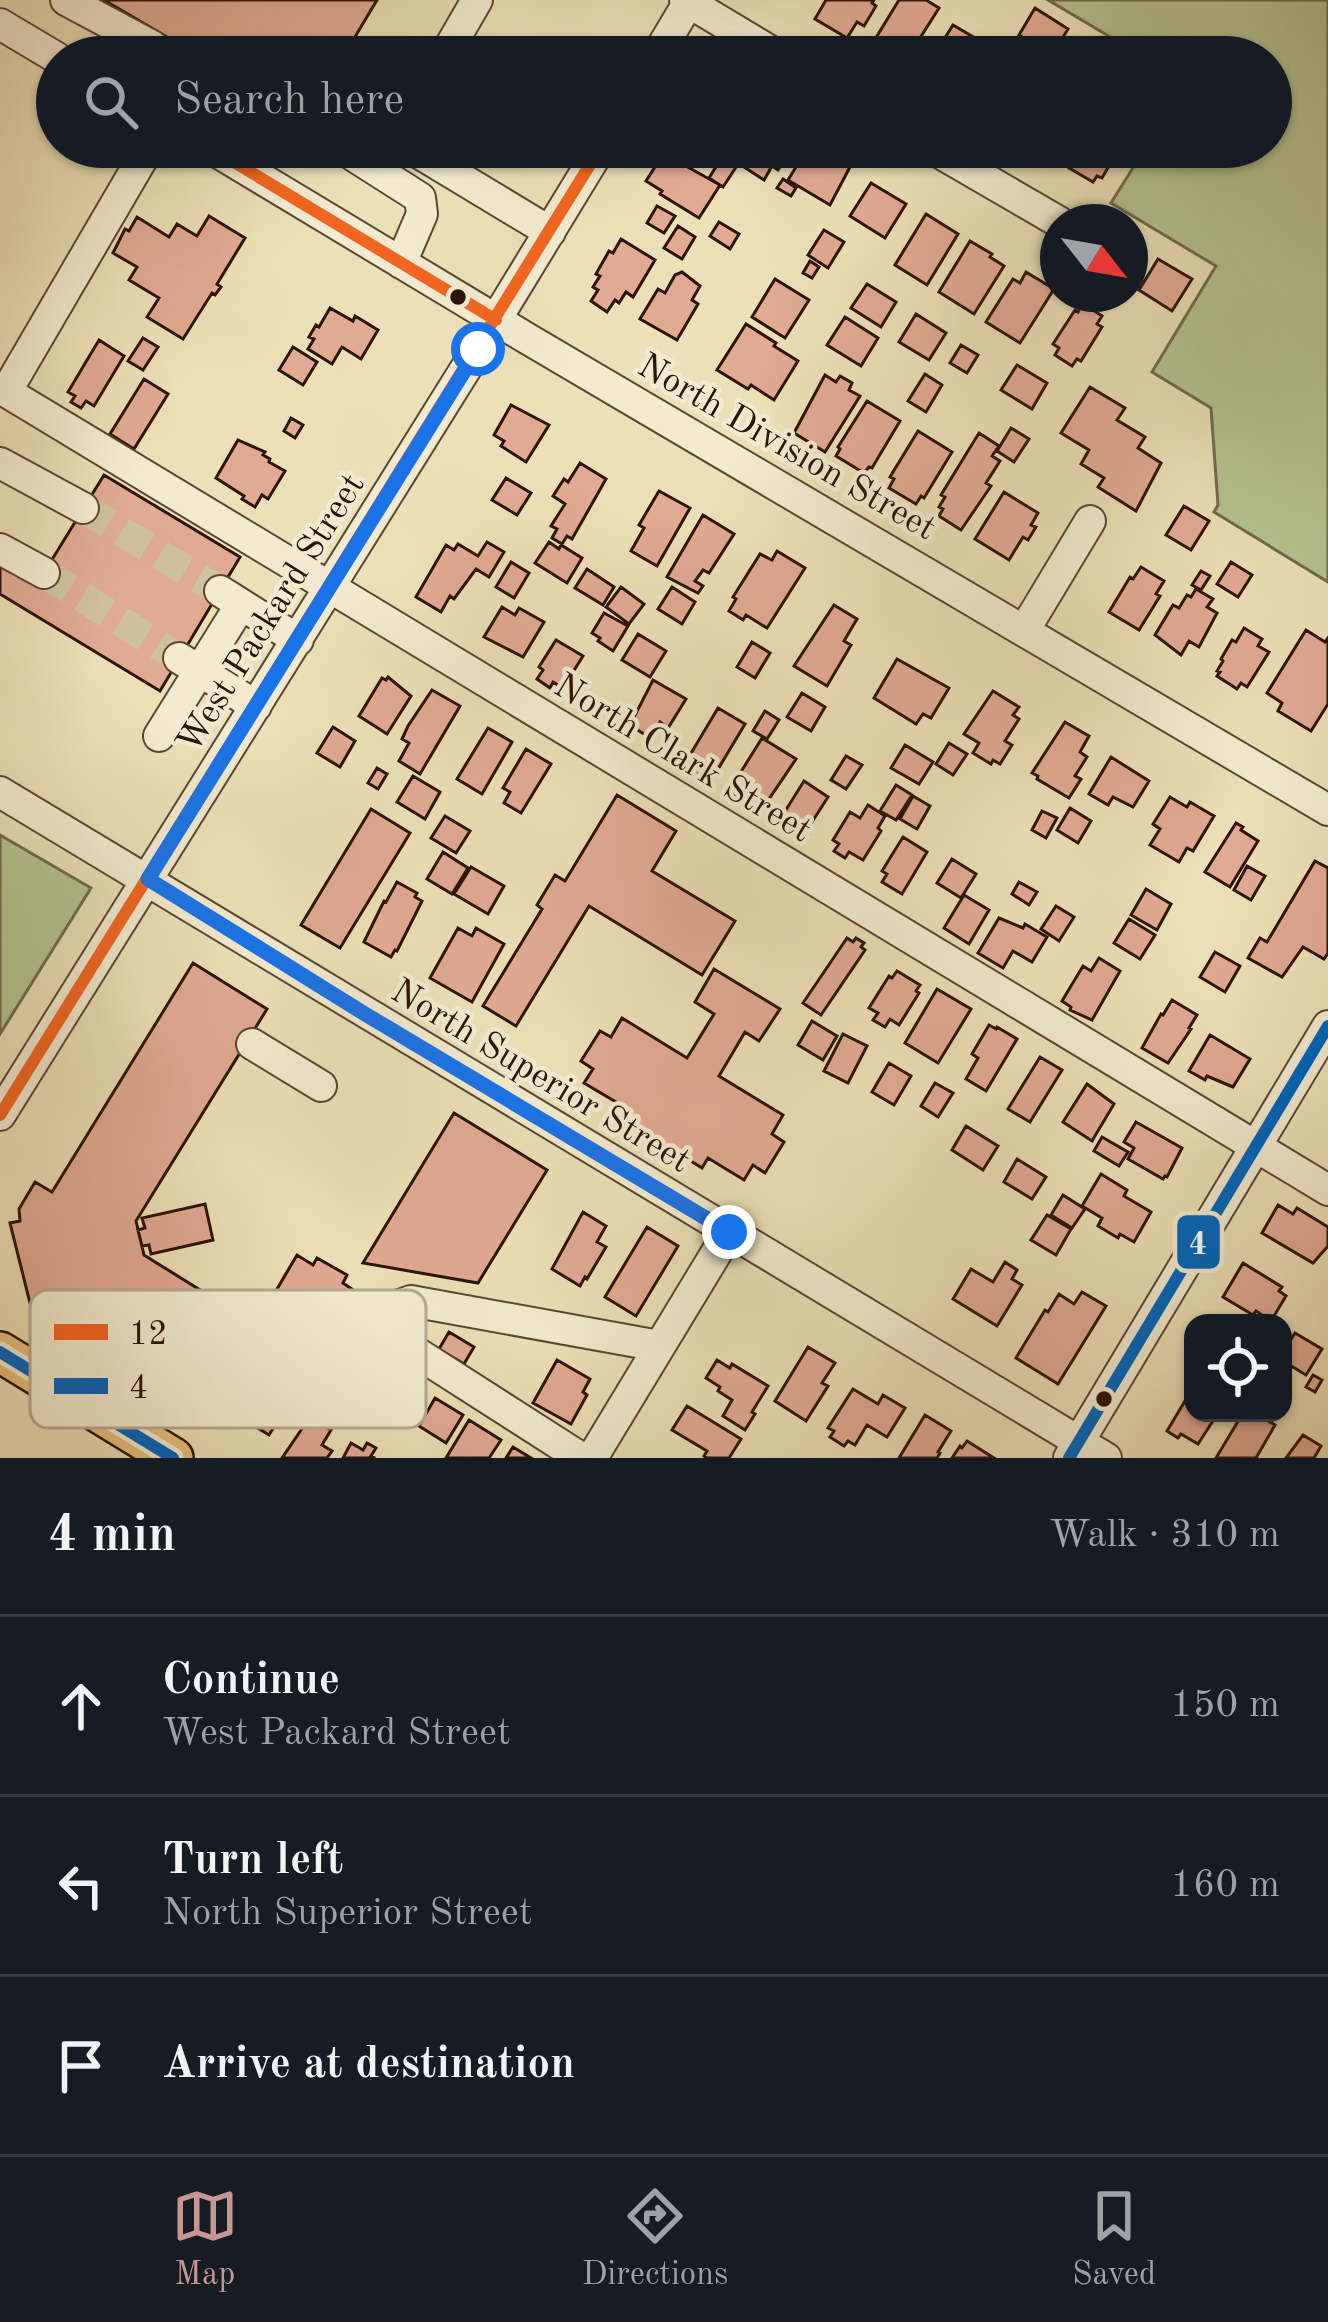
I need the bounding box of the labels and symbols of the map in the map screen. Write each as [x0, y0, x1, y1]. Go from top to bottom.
north arrow [1040, 204, 1148, 312]
unlabelled marker [447, 286, 469, 308]
route start [451, 322, 505, 376]
street label: North Division Street [631, 349, 941, 548]
street label: West Packard Street [172, 468, 373, 760]
street label: North Clark Street [547, 668, 817, 850]
street label: North Superior Street [384, 974, 696, 1181]
route end [702, 1205, 756, 1259]
line badge: 4 [1175, 1213, 1222, 1271]
text: 4 [1188, 1229, 1208, 1262]
legend [30, 1290, 426, 1428]
text: 12 [129, 1319, 167, 1352]
text: 4 [129, 1373, 148, 1406]
unlabelled marker [1093, 1388, 1115, 1410]

